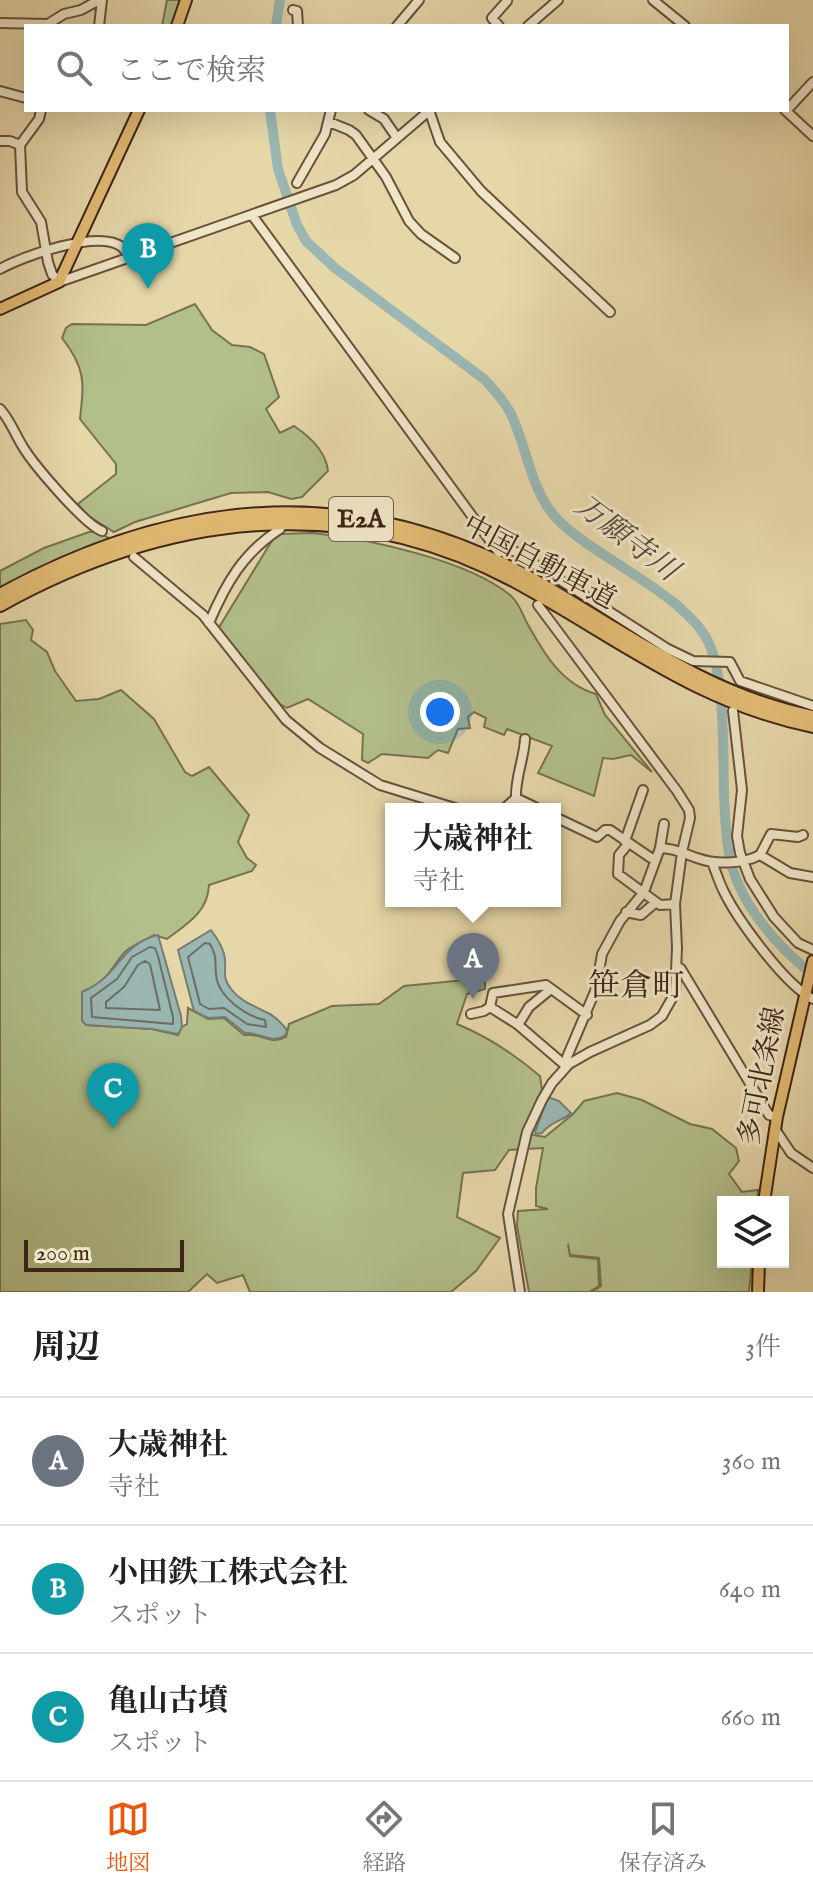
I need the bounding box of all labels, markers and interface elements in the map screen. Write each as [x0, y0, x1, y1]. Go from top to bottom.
search box [24, 24, 789, 112]
icon: search [52, 46, 96, 90]
text: ここで検索 [116, 53, 266, 91]
pin: B [122, 223, 174, 289]
water label: 万願寺川 [567, 488, 688, 592]
road number: E2A [329, 497, 393, 541]
street label: 中国自動車道 [457, 508, 621, 618]
your location [420, 692, 460, 732]
popup [385, 803, 561, 907]
text: 大歳神社 [413, 821, 533, 859]
text: 寺社 [413, 865, 465, 898]
pin: A [447, 933, 499, 999]
district label: 笹倉町 [588, 967, 684, 1008]
street label: 多可北条線 [732, 1004, 794, 1148]
pin: C [87, 1063, 139, 1129]
map controls [717, 1196, 789, 1268]
button: layers [717, 1196, 789, 1268]
scale bar [24, 1236, 184, 1272]
text: 200 m [36, 1240, 90, 1268]
text: 周辺 [32, 1327, 100, 1370]
text: 3件 [745, 1331, 781, 1364]
text: 大歳神社 [108, 1427, 228, 1465]
text: A [49, 1445, 67, 1478]
text: 360 m [722, 1445, 781, 1478]
text: 寺社 [108, 1471, 160, 1504]
text: 小田鉄工株式会社 [108, 1555, 348, 1593]
text: B [49, 1573, 67, 1606]
text: 640 m [719, 1573, 781, 1606]
text: スポット [108, 1599, 212, 1632]
text: 亀山古墳 [108, 1683, 228, 1721]
text: C [49, 1701, 67, 1734]
text: 660 m [721, 1701, 781, 1734]
text: スポット [108, 1727, 212, 1760]
tab: 地図 [106, 1797, 150, 1878]
tab: 経路 [362, 1797, 407, 1878]
tab: 保存済み [619, 1797, 707, 1878]

